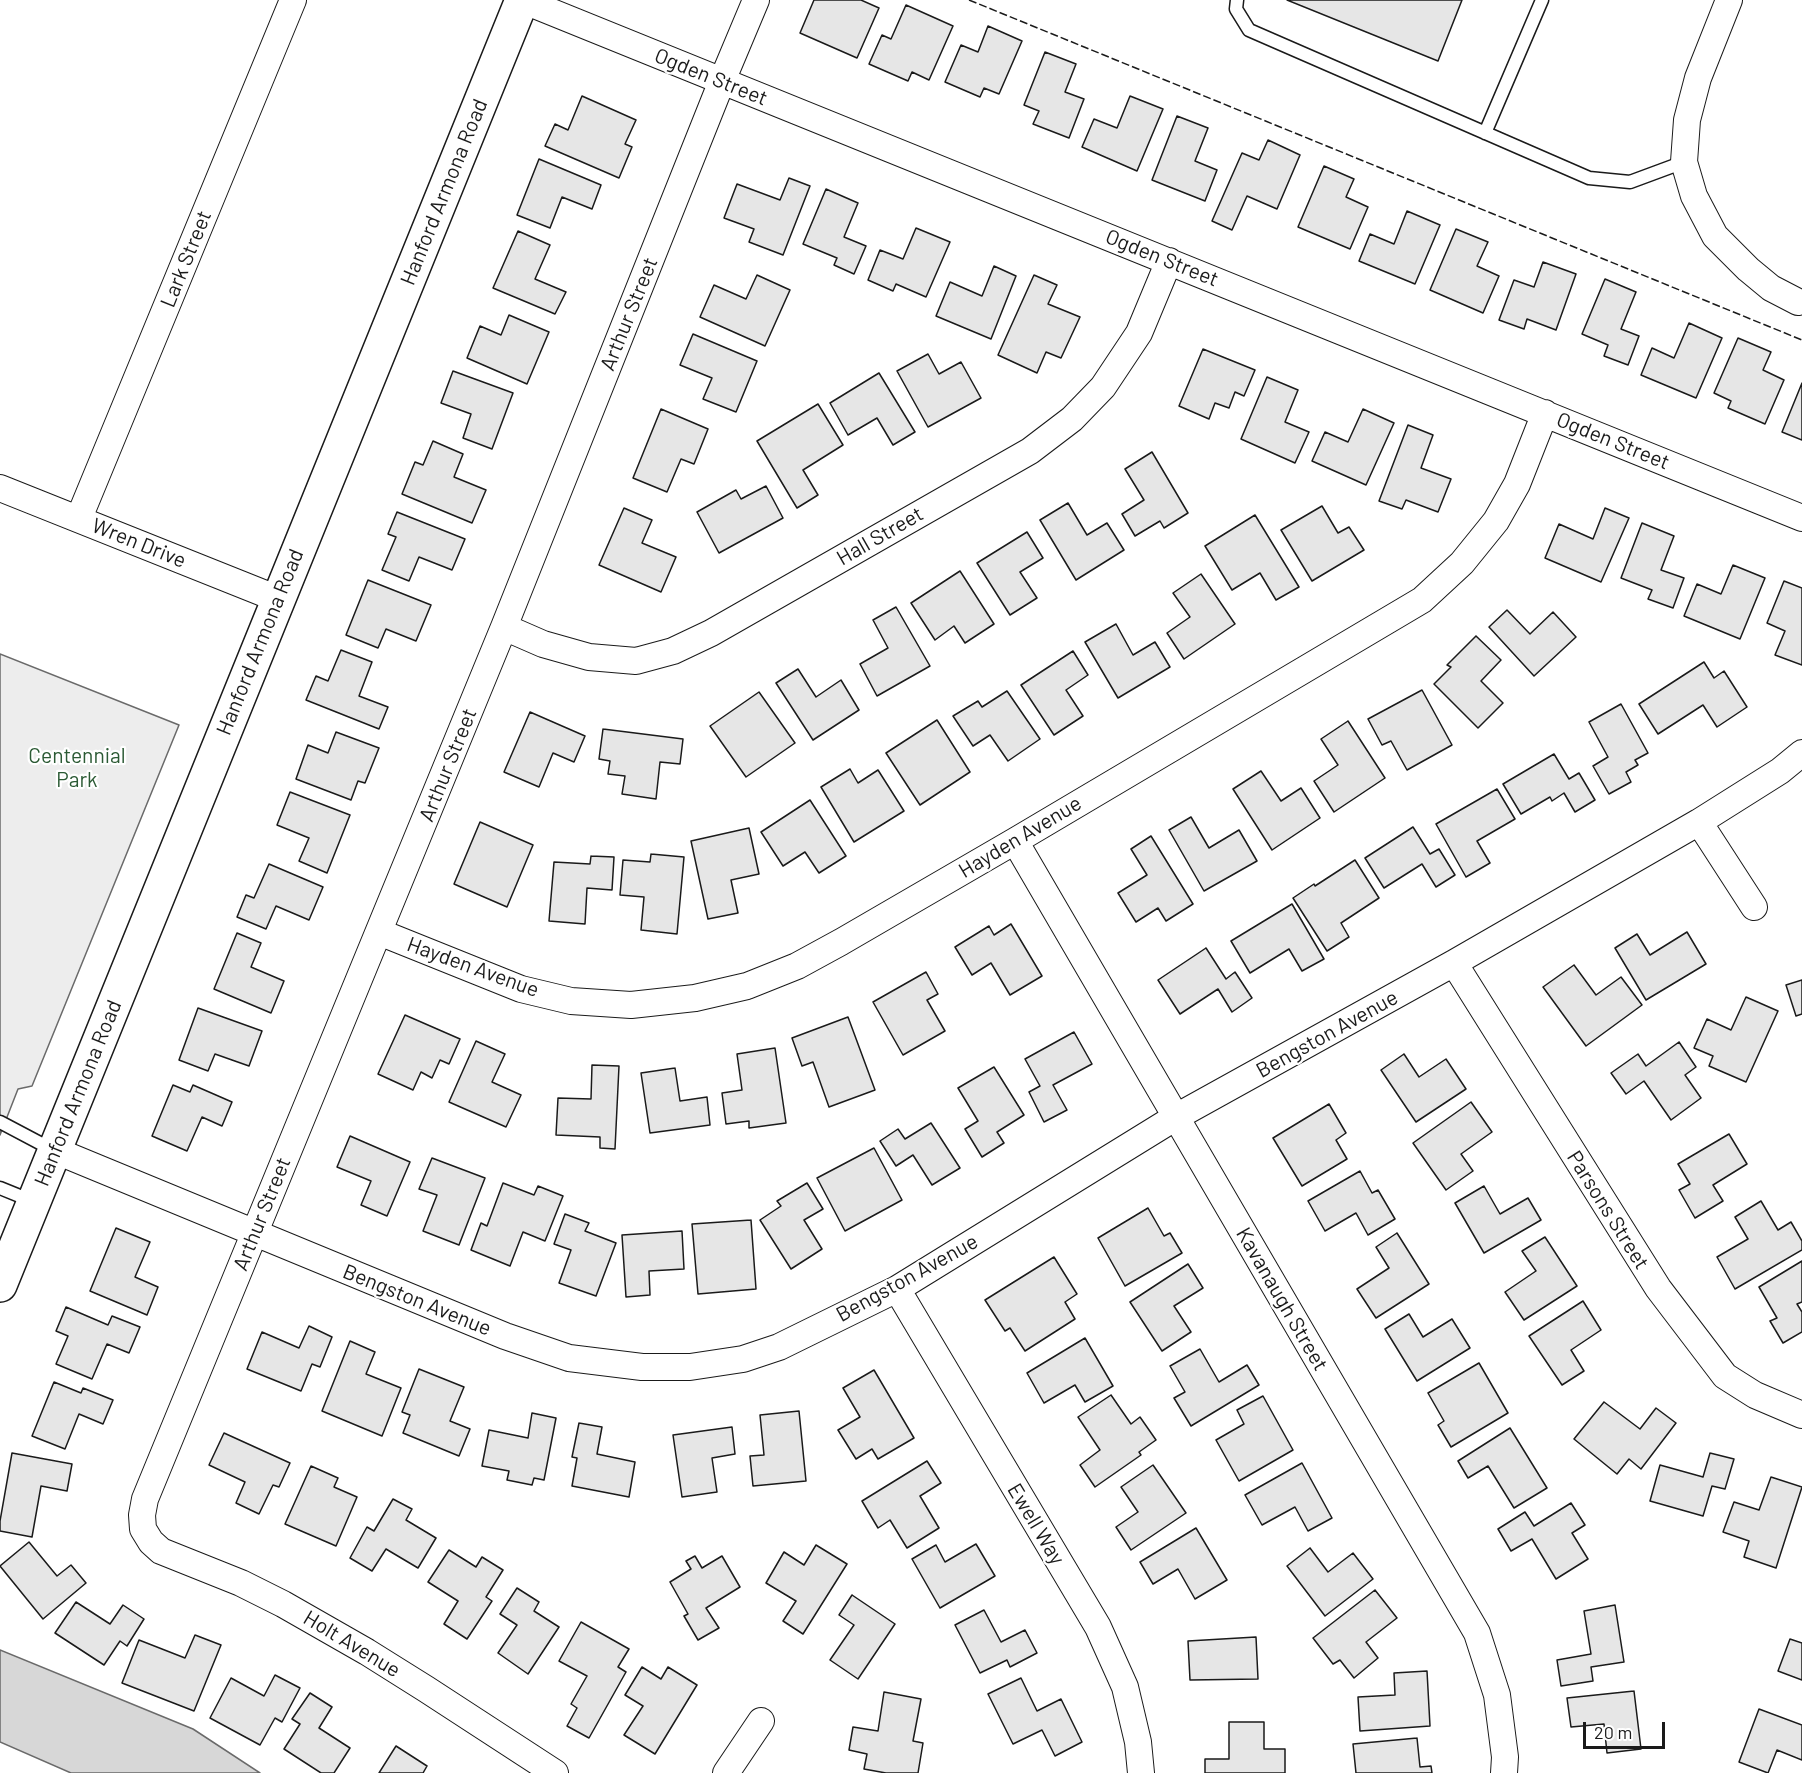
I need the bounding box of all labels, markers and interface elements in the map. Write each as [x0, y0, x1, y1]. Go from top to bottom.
street label: Ogden Street [651, 43, 771, 111]
street label: Hanford Armona Road [395, 95, 493, 289]
street label: Lark Street [155, 207, 217, 311]
street label: Ogden Street [1102, 224, 1222, 292]
street label: Arthur Street [595, 254, 663, 374]
street label: Ogden Street [1553, 407, 1673, 475]
street label: Hall Street [832, 501, 928, 571]
street label: Wren Drive [88, 513, 190, 573]
street label: Hanford Armona Road [211, 545, 309, 739]
street label: Arthur Street [414, 705, 482, 825]
park label: Centennial Park [28, 743, 126, 793]
street label: Hayden Avenue [954, 791, 1086, 883]
street label: Hayden Avenue [404, 931, 542, 1003]
street label: Bengston Avenue [1252, 985, 1402, 1083]
street label: Hanford Armona Road [29, 996, 127, 1190]
street label: Parsons Street [1561, 1146, 1655, 1274]
street label: Arthur Street [228, 1154, 296, 1274]
street label: Kavanaugh Street [1231, 1223, 1333, 1375]
street label: Bengston Avenue [832, 1229, 982, 1327]
street label: Bengston Avenue [339, 1259, 495, 1341]
street label: Ewell Way [1002, 1479, 1070, 1569]
street label: Holt Avenue [299, 1605, 405, 1683]
scale bar [1586, 1710, 1668, 1748]
text: 20 m [1594, 1721, 1632, 1743]

